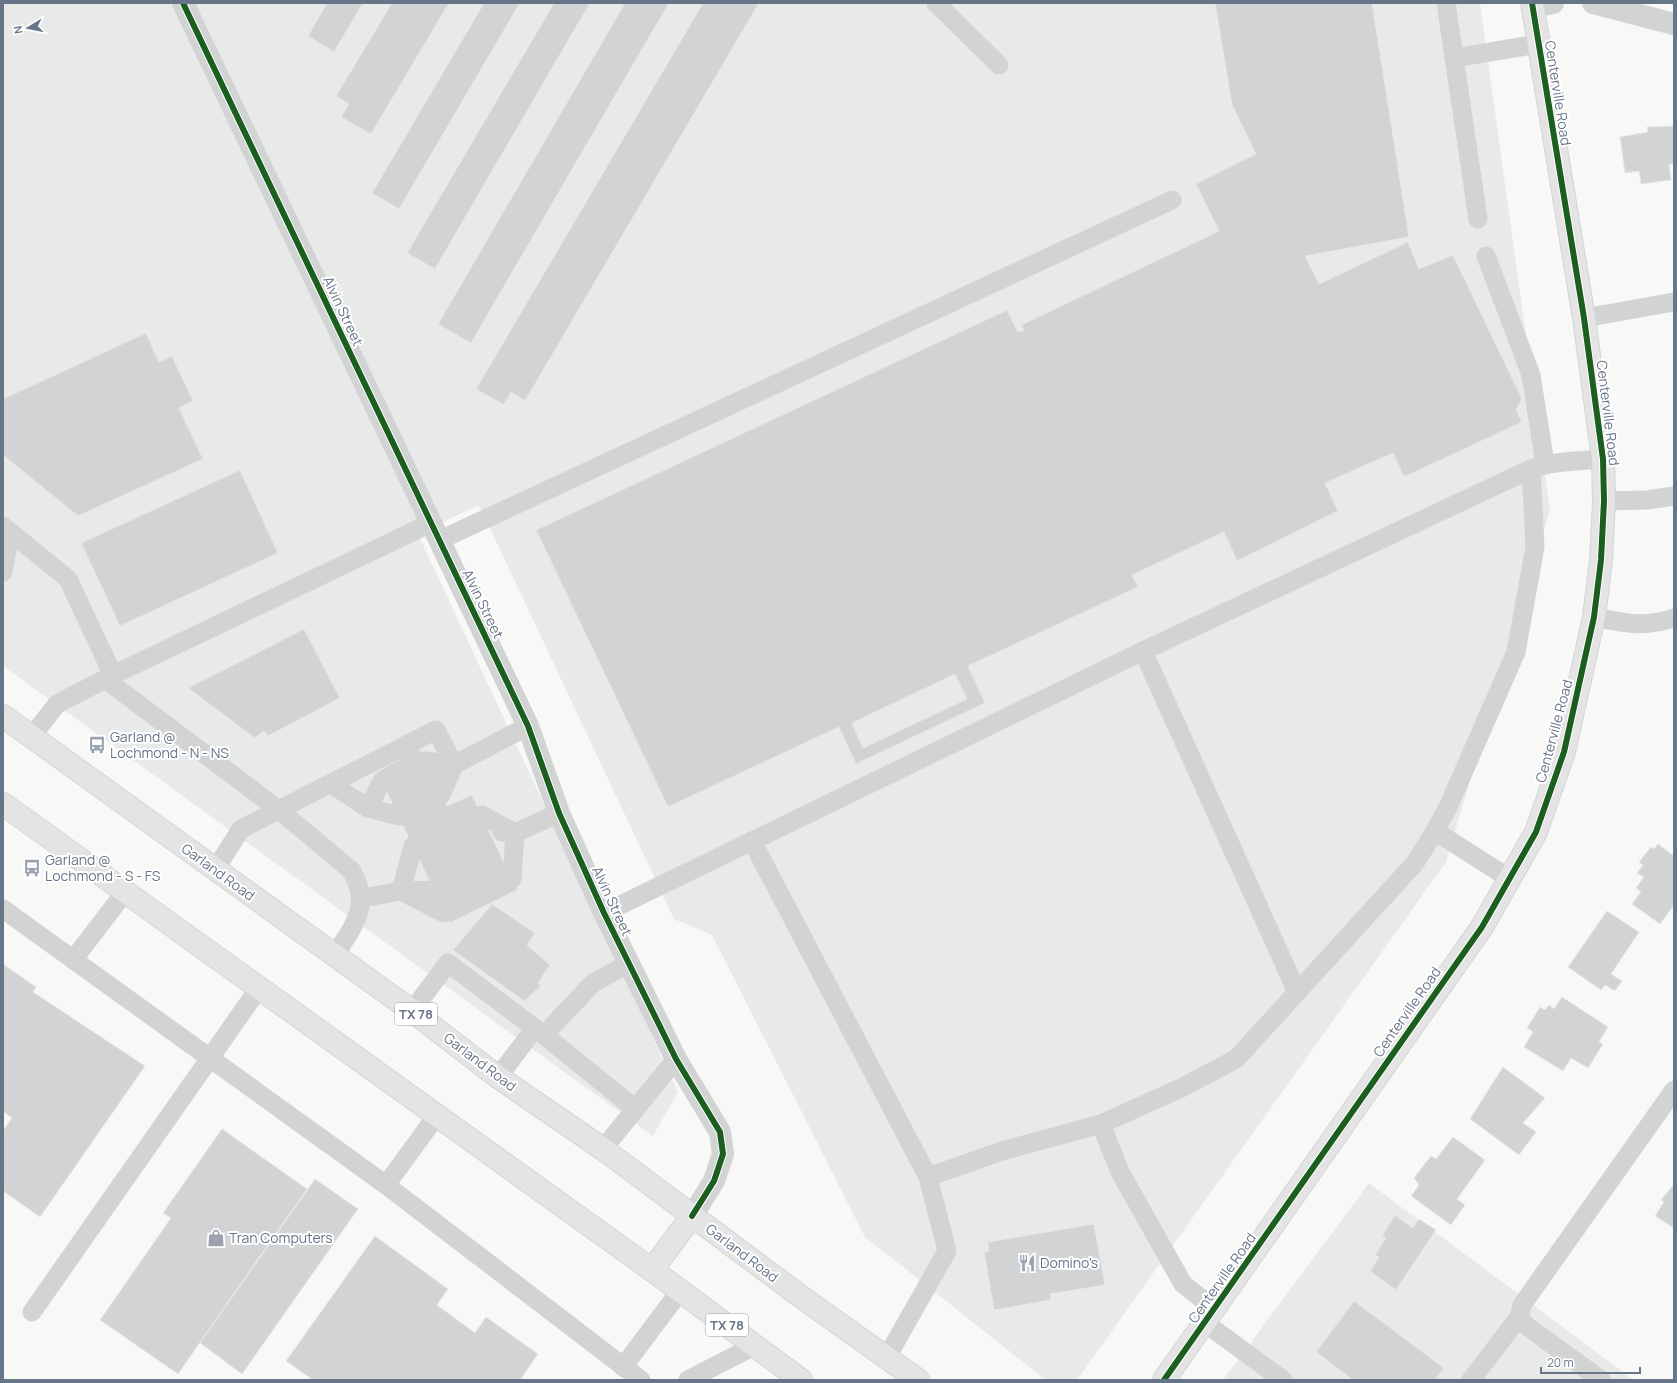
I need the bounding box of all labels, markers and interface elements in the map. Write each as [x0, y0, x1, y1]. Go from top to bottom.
north arrow [8, 8, 48, 48]
text: N [10, 25, 26, 35]
street label: Centerville Road [1541, 39, 1576, 147]
street label: Alvin Street [319, 273, 368, 349]
street label: Centerville Road [1593, 359, 1624, 467]
street label: Alvin Street [459, 566, 509, 642]
street label: Centerville Road [1531, 677, 1576, 785]
place label: Garland @ Lochmond - N - NS [110, 727, 229, 762]
bus stop icon: Garland @ Lochmond - N - NS [87, 735, 107, 755]
street label: Garland Road [178, 839, 259, 905]
place label: Garland @ Lochmond - S - FS [45, 850, 161, 885]
bus stop icon: Garland @ Lochmond - S - FS [22, 858, 42, 878]
street label: Alvin Street [588, 863, 637, 939]
street label: Centerville Road [1368, 963, 1445, 1061]
road number: TX 78 [395, 1003, 437, 1025]
street label: Garland Road [440, 1028, 520, 1095]
street label: Garland Road [702, 1219, 782, 1286]
shop icon: Tran Computers [206, 1228, 226, 1248]
place label: Tran Computers [229, 1228, 333, 1247]
street label: Centerville Road [1183, 1229, 1260, 1327]
restaurant icon: Domino's [1017, 1253, 1037, 1273]
place label: Domino's [1040, 1253, 1098, 1272]
road number: TX 78 [706, 1314, 748, 1336]
scale bar [1541, 1349, 1640, 1375]
text: 20 m [1547, 1354, 1574, 1371]

